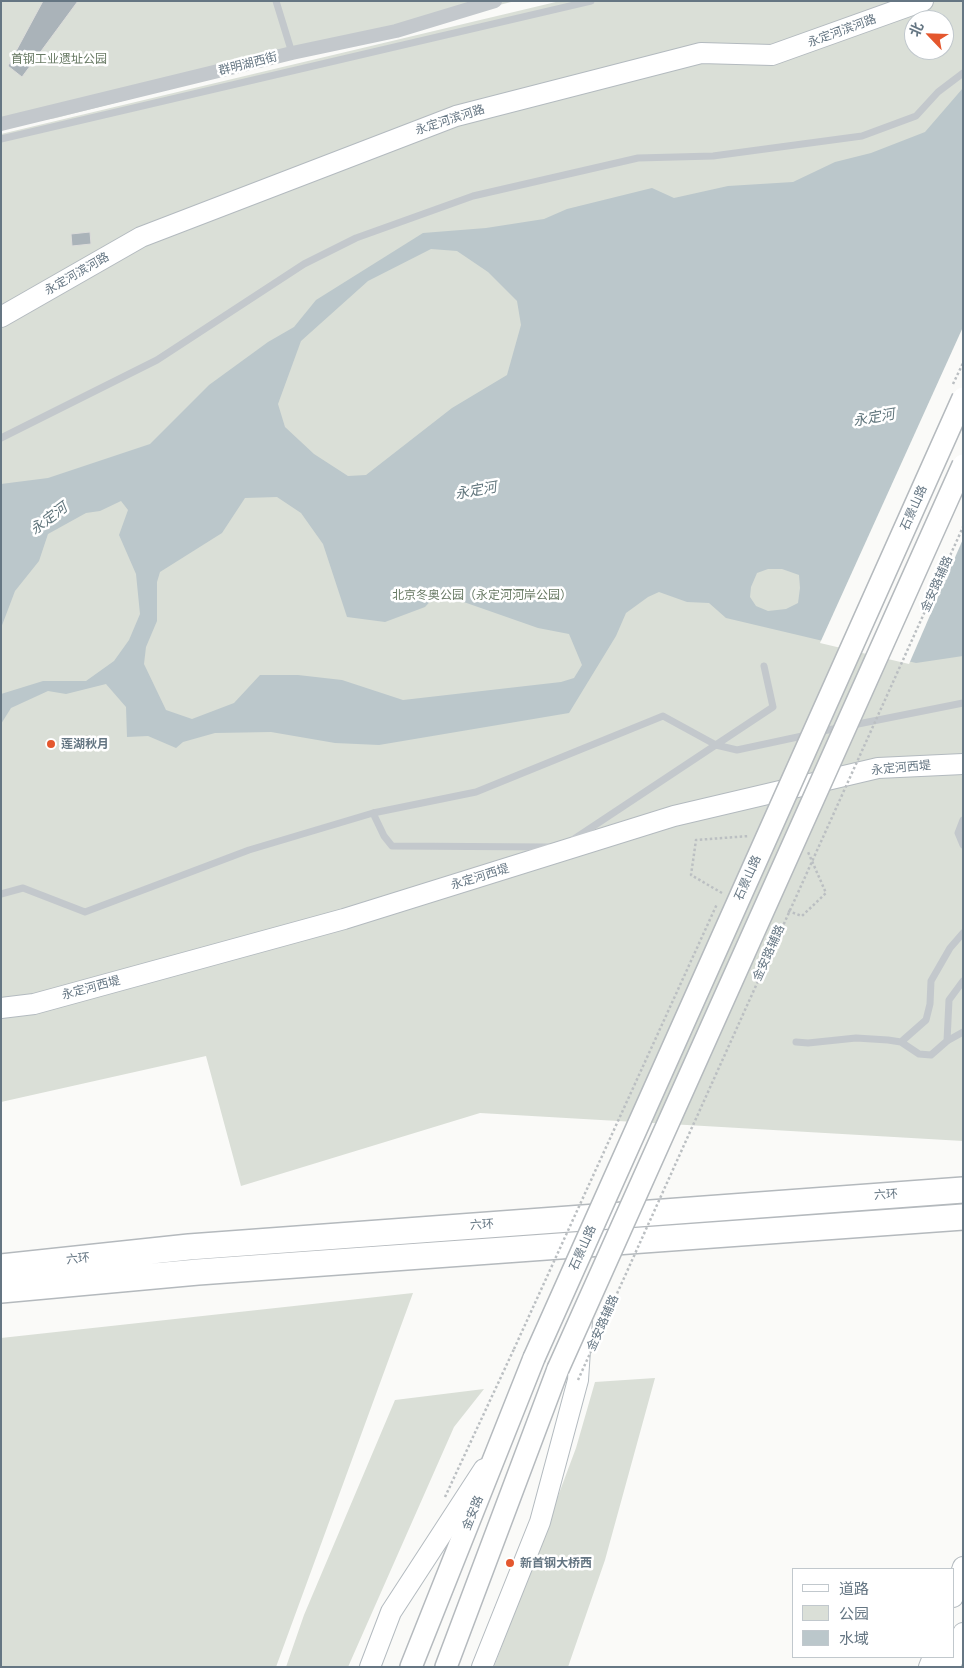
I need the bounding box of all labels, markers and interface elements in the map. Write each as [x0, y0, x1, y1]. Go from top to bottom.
north arrow [904, 10, 954, 60]
street label: 永定河滨河路 [806, 12, 878, 50]
text: 北 [905, 19, 927, 39]
street label: 群明湖西街 [217, 50, 279, 78]
park label: 首钢工业遗址公园 [11, 52, 107, 66]
street label: 永定河滨河路 [414, 102, 486, 138]
street label: 永定河滨河路 [42, 250, 112, 298]
water label: 永定河 [852, 406, 896, 430]
water label: 永定河 [454, 479, 498, 503]
street label: 石景山路 [898, 483, 930, 533]
water label: 永定河 [27, 500, 71, 538]
street label: 金安路辅路 [918, 554, 956, 614]
park label: 北京冬奥公园（永定河河岸公园） [392, 588, 572, 602]
place label: 莲湖秋月 [61, 737, 109, 751]
marker: 莲湖秋月 [45, 738, 57, 750]
street label: 永定河西堤 [870, 758, 932, 778]
street label: 石景山路 [732, 853, 764, 903]
street label: 永定河西堤 [449, 861, 511, 893]
street label: 金安路辅路 [750, 923, 788, 983]
street label: 永定河西堤 [60, 973, 122, 1003]
street label: 六环 [874, 1187, 898, 1203]
street label: 六环 [470, 1217, 494, 1233]
street label: 石景山路 [567, 1223, 599, 1273]
street label: 六环 [65, 1251, 91, 1267]
street label: 金安路辅路 [584, 1293, 622, 1353]
street label: 金安路 [460, 1494, 486, 1532]
place label: 新首钢大桥西 [520, 1556, 592, 1570]
marker: 新首钢大桥西 [504, 1557, 516, 1569]
legend [792, 1568, 954, 1658]
text: 道路 [839, 1579, 869, 1598]
text: 公园 [839, 1604, 869, 1623]
text: 水域 [839, 1629, 869, 1648]

